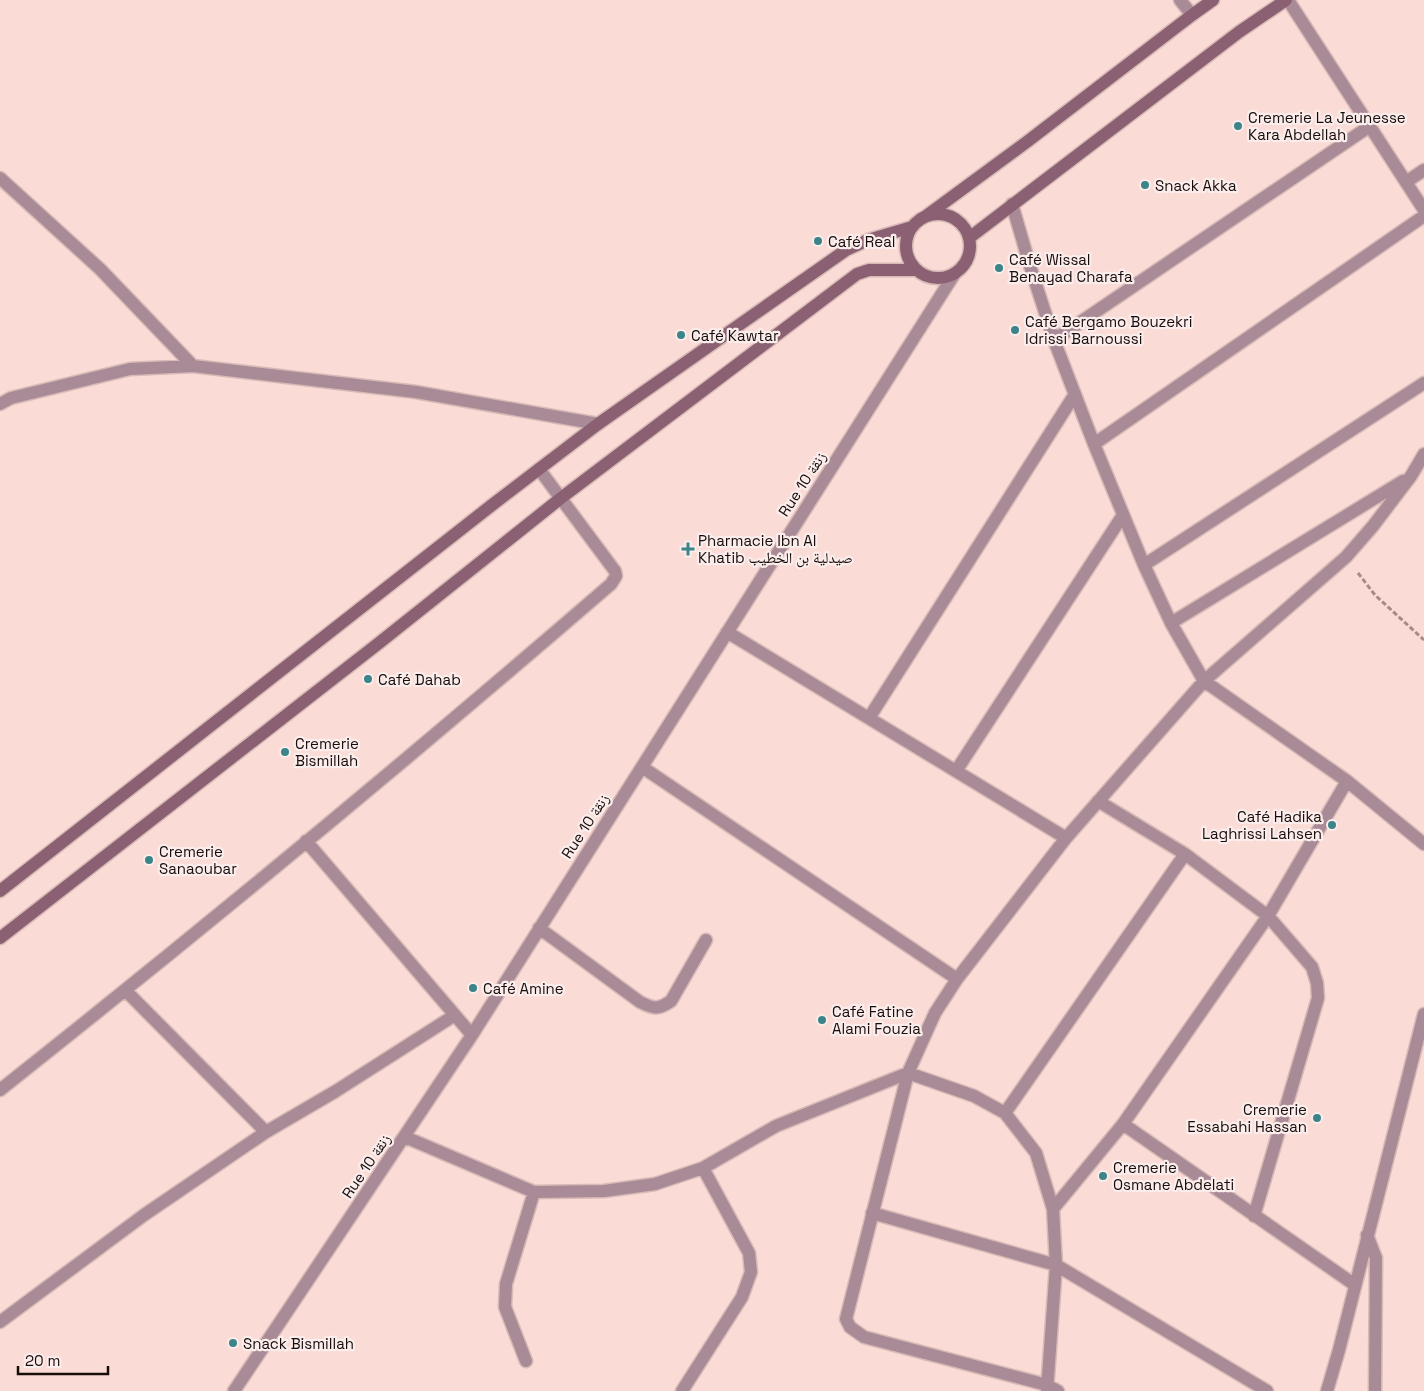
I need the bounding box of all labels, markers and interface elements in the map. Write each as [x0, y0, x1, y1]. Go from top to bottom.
place label: Cremerie La Jeunesse Kara Abdellah [1248, 108, 1406, 144]
marker: Cremerie La Jeunesse Kara Abdellah [1232, 120, 1244, 132]
place label: Snack Akka [1155, 176, 1237, 195]
marker: Snack Akka [1139, 179, 1151, 191]
place label: Café Real [828, 232, 895, 251]
marker: Café Real [812, 235, 824, 247]
place label: Café Wissal Benayad Charafa [1009, 250, 1133, 286]
marker: Café Wissal Benayad Charafa [993, 262, 1005, 274]
place label: Café Bergamo Bouzekri Idrissi Barnoussi [1025, 312, 1192, 348]
marker: Café Bergamo Bouzekri Idrissi Barnoussi [1009, 324, 1021, 336]
place label: Café Kawtar [691, 326, 779, 345]
marker: Café Kawtar [675, 329, 687, 341]
street label: Rue 10 زنقة [774, 448, 830, 520]
place label: Pharmacie Ibn Al Khatib صيدلية بن الخطيب [698, 531, 853, 568]
marker: Pharmacie Ibn Al Khatib صيدلية بن الخطيب [682, 543, 694, 555]
place label: Café Dahab [378, 670, 461, 689]
marker: Café Dahab [362, 673, 374, 685]
place label: Cremerie Bismillah [295, 734, 359, 770]
marker: Cremerie Bismillah [279, 746, 291, 758]
street label: Rue 10 زنقة [557, 790, 613, 862]
place label: Café Hadika Laghrissi Lahsen [1202, 807, 1322, 843]
marker: Café Hadika Laghrissi Lahsen [1326, 819, 1338, 831]
place label: Cremerie Sanaoubar [159, 842, 237, 878]
marker: Cremerie Sanaoubar [143, 854, 155, 866]
place label: Café Amine [483, 979, 564, 998]
marker: Café Amine [467, 982, 479, 994]
place label: Café Fatine Alami Fouzia [832, 1002, 921, 1038]
marker: Café Fatine Alami Fouzia [816, 1014, 828, 1026]
place label: Cremerie Essabahi Hassan [1187, 1100, 1307, 1136]
marker: Cremerie Essabahi Hassan [1311, 1112, 1323, 1124]
street label: Rue 10 زنقة [338, 1130, 395, 1202]
place label: Cremerie Osmane Abdelati [1113, 1158, 1234, 1194]
marker: Cremerie Osmane Abdelati [1097, 1170, 1109, 1182]
place label: Snack Bismillah [243, 1334, 354, 1353]
marker: Snack Bismillah [227, 1337, 239, 1349]
scale bar [18, 1344, 108, 1376]
text: 20 m [25, 1351, 60, 1370]

